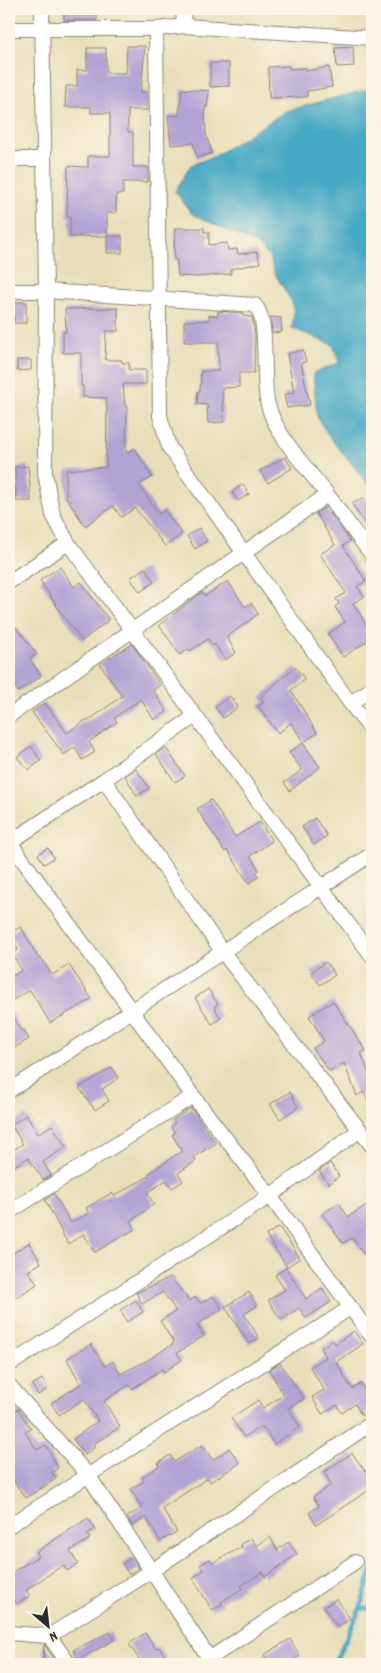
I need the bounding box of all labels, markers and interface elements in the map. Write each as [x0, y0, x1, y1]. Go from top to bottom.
north arrow [22, 1600, 72, 1650]
text: N [45, 1625, 61, 1646]

